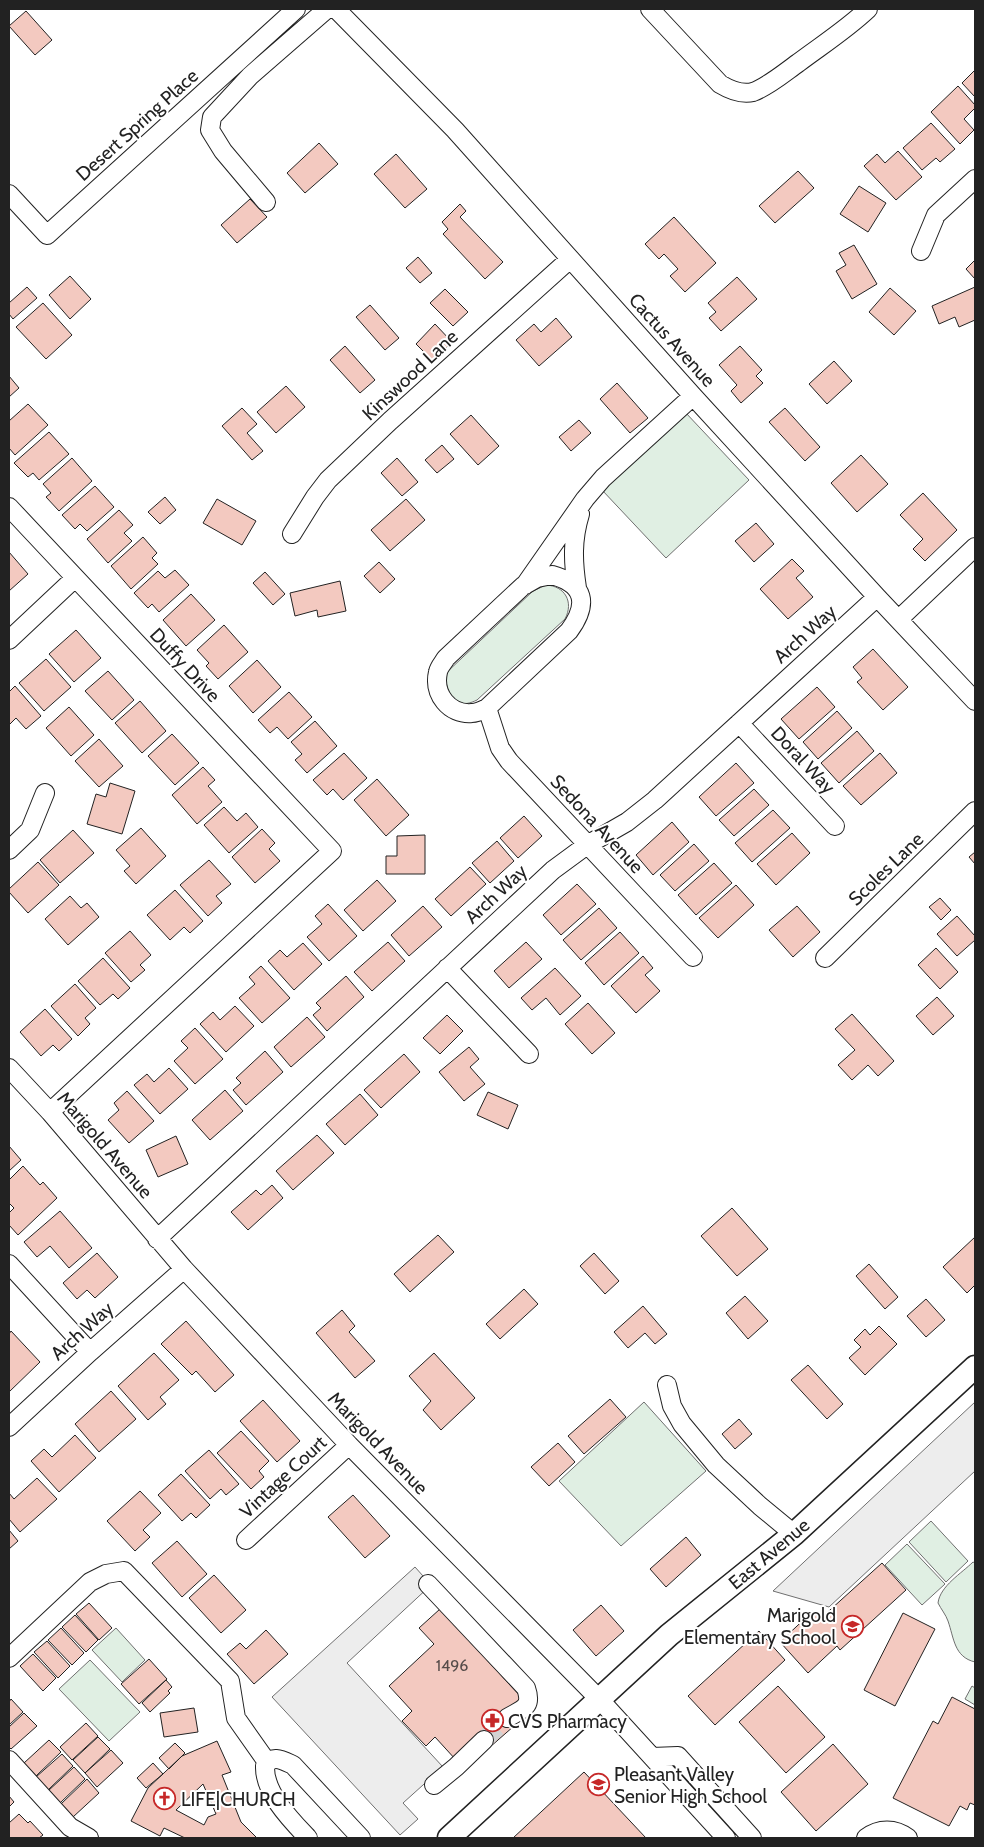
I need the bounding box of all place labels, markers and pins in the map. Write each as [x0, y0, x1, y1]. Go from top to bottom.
place label: Marigold Elementary School [684, 1604, 837, 1649]
school or university icon: Marigold Elementary School [840, 1614, 864, 1638]
pharmacy icon: CVS Pharmacy [480, 1709, 504, 1733]
place label: CVS Pharmacy [508, 1710, 627, 1733]
place label: Pleasant Valley Senior High School [614, 1763, 767, 1808]
school or university icon: Pleasant Valley Senior High School [586, 1773, 610, 1797]
church icon: LIFE|CHURCH [153, 1787, 177, 1811]
place label: LIFE|CHURCH [181, 1788, 296, 1811]

